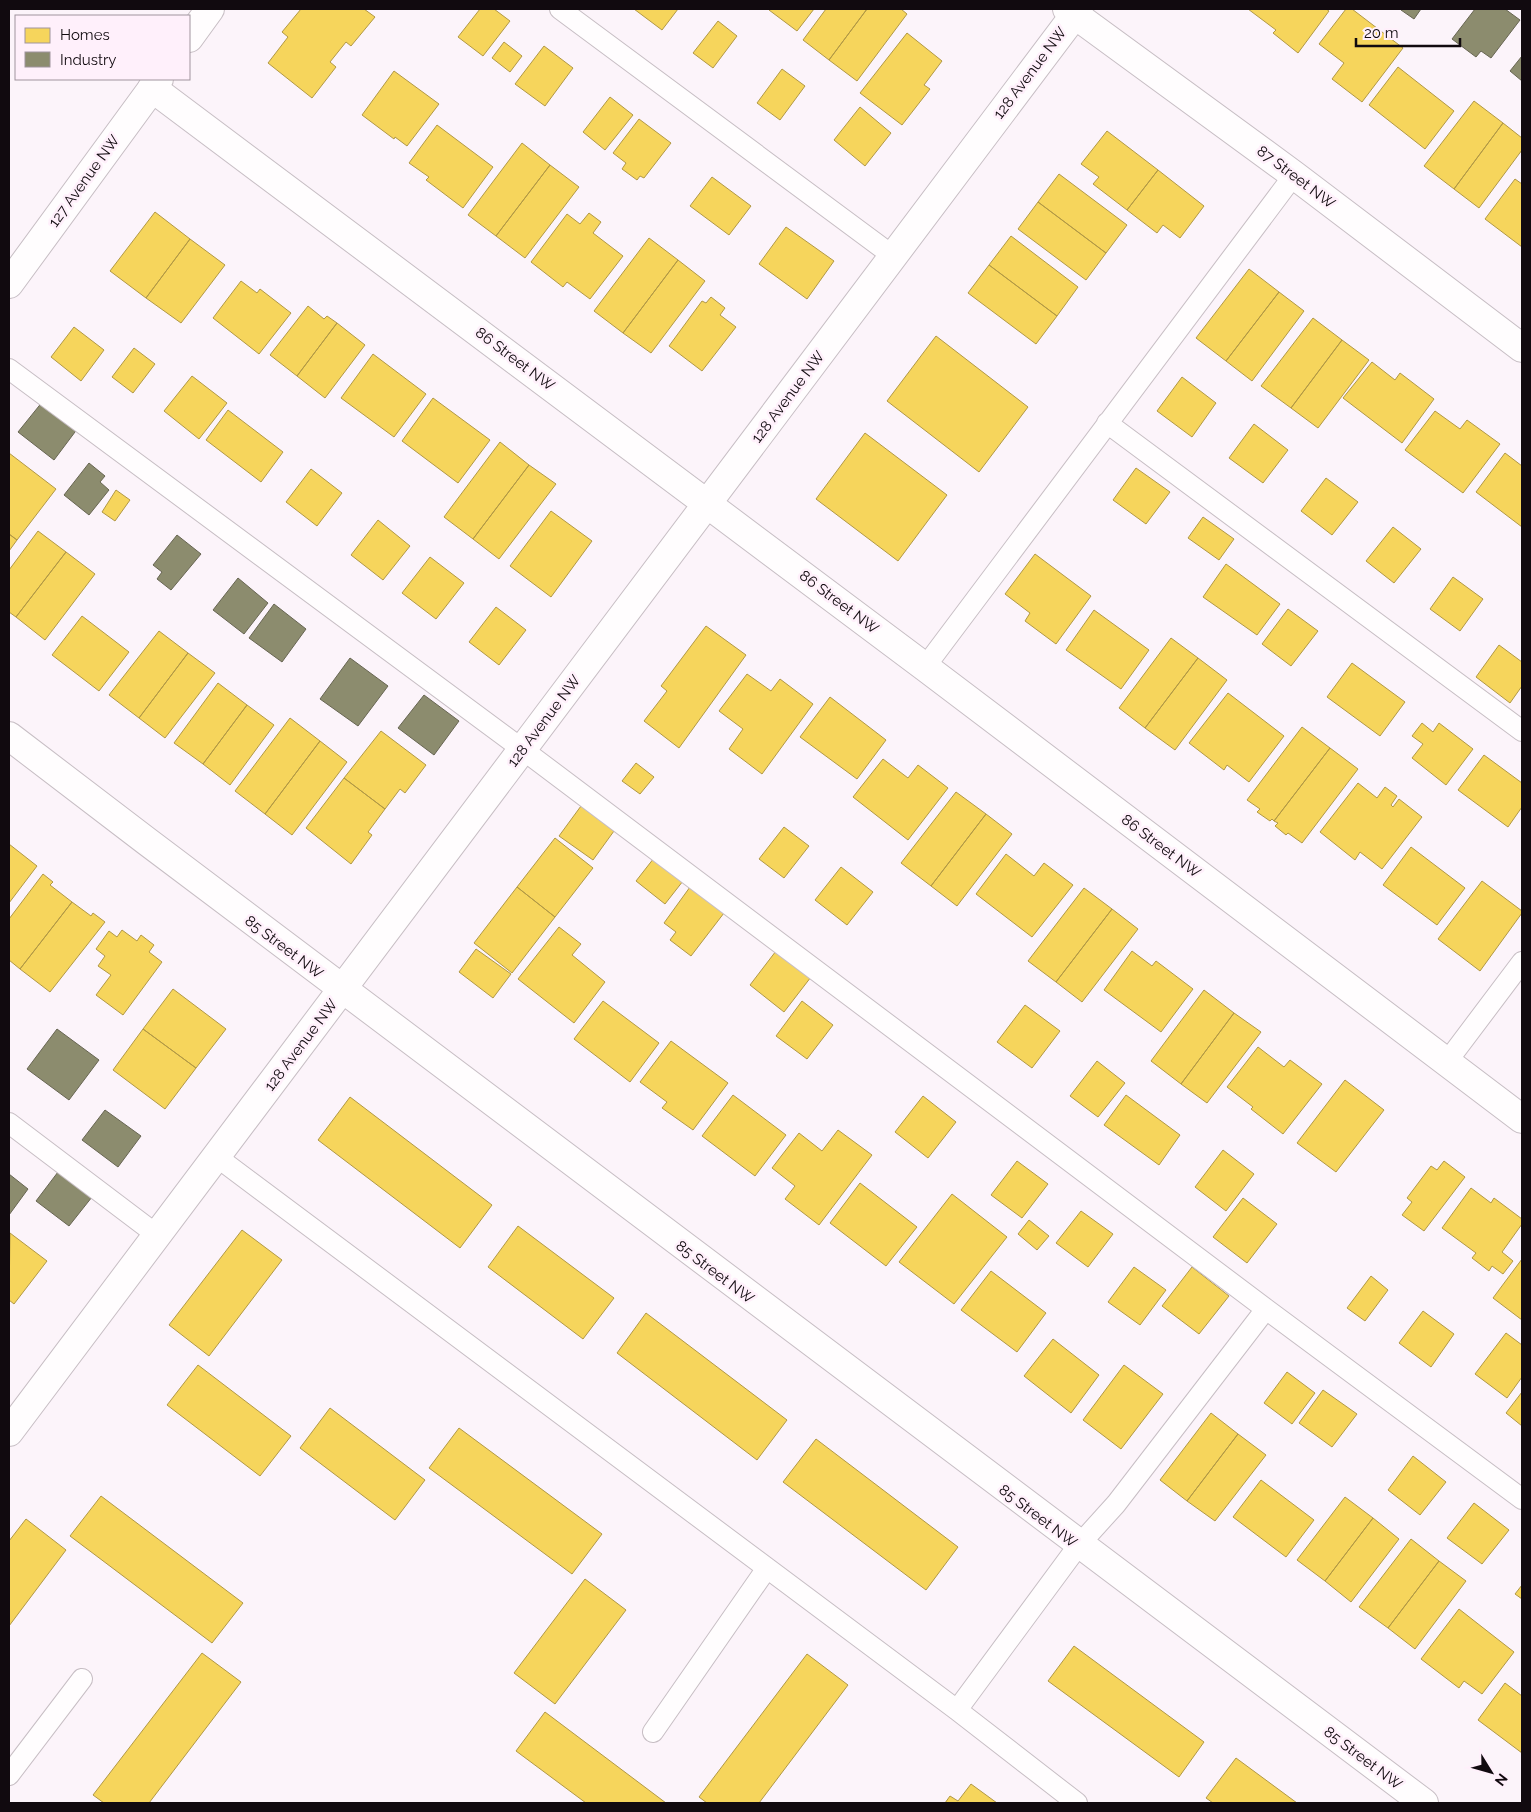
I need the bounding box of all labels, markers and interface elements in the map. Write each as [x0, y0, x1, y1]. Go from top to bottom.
legend [15, 15, 190, 80]
scale bar [1356, 15, 1460, 47]
street label: 128 Avenue NW [990, 23, 1071, 122]
text: 20 m [1364, 24, 1399, 42]
text: Homes [60, 26, 110, 44]
text: Industry [60, 51, 116, 69]
street label: 127 Avenue NW [45, 131, 124, 231]
street label: 87 Street NW [1253, 142, 1339, 212]
street label: 86 Street NW [472, 323, 558, 395]
street label: 128 Avenue NW [748, 347, 829, 446]
street label: 86 Street NW [796, 566, 882, 638]
street label: 128 Avenue NW [504, 671, 585, 770]
street label: 86 Street NW [1118, 810, 1204, 882]
street label: 85 Street NW [241, 912, 327, 983]
street label: 128 Avenue NW [261, 995, 342, 1094]
street label: 85 Street NW [672, 1237, 758, 1308]
street label: 85 Street NW [995, 1481, 1081, 1552]
street label: 85 Street NW [1320, 1723, 1406, 1794]
north arrow [1466, 1747, 1516, 1797]
text: N [1492, 1771, 1511, 1789]

